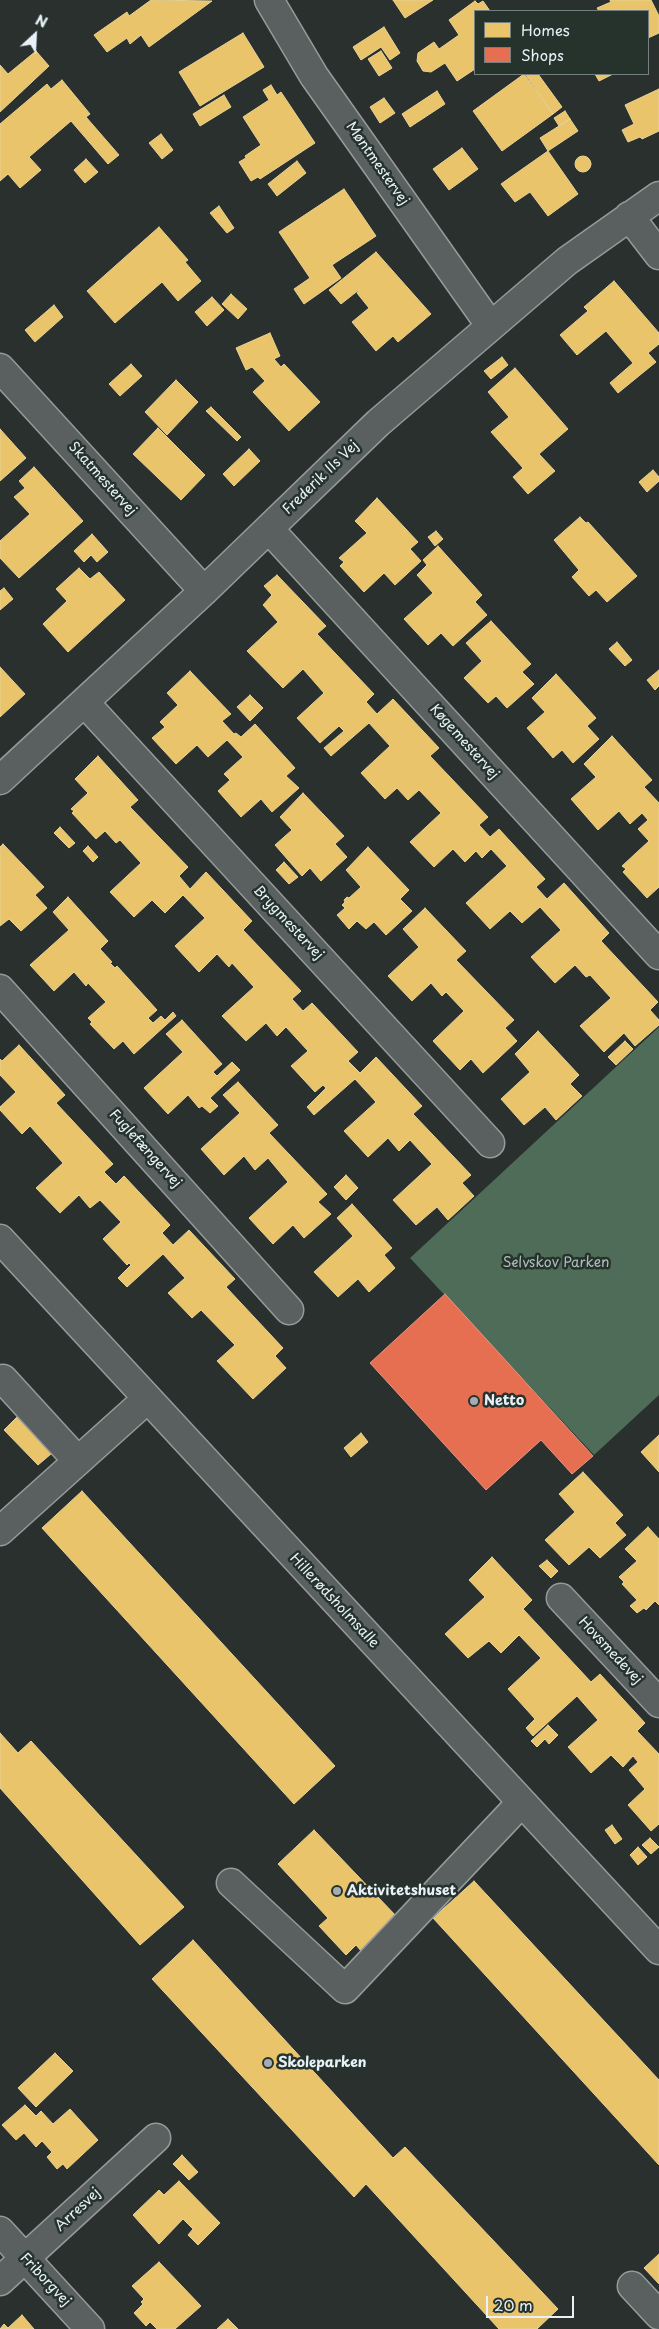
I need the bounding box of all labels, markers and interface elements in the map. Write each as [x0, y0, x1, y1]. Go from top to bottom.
text: N [32, 9, 51, 33]
north arrow [10, 10, 60, 60]
legend [474, 10, 649, 75]
text: Homes [521, 18, 570, 41]
text: Shops [521, 43, 564, 66]
street label: Møntmestervej [342, 119, 412, 209]
street label: Frederik IIs Vej [280, 438, 362, 518]
street label: Skatmestervej [65, 439, 139, 519]
street label: Køgemestervej [426, 701, 502, 783]
street label: Brygmestervej [249, 882, 327, 964]
street label: Fuglefængervej [105, 1106, 185, 1192]
park label: Selvskov Parken [502, 1255, 610, 1271]
place label: Netto [484, 1393, 524, 1409]
marker: Netto [468, 1395, 480, 1407]
street label: Hillerødsholmsalle [286, 1550, 382, 1652]
street label: Hovsmedevej [575, 1614, 645, 1688]
place label: Aktivitetshuset [347, 1883, 456, 1899]
marker: Aktivitetshuset [331, 1885, 343, 1897]
place label: Skoleparken [278, 2055, 367, 2071]
marker: Skoleparken [262, 2057, 274, 2069]
street label: Arresvej [52, 2185, 104, 2235]
street label: Friborgvej [16, 2250, 74, 2310]
scale bar [489, 2286, 576, 2318]
text: 20 m [494, 2293, 533, 2316]

